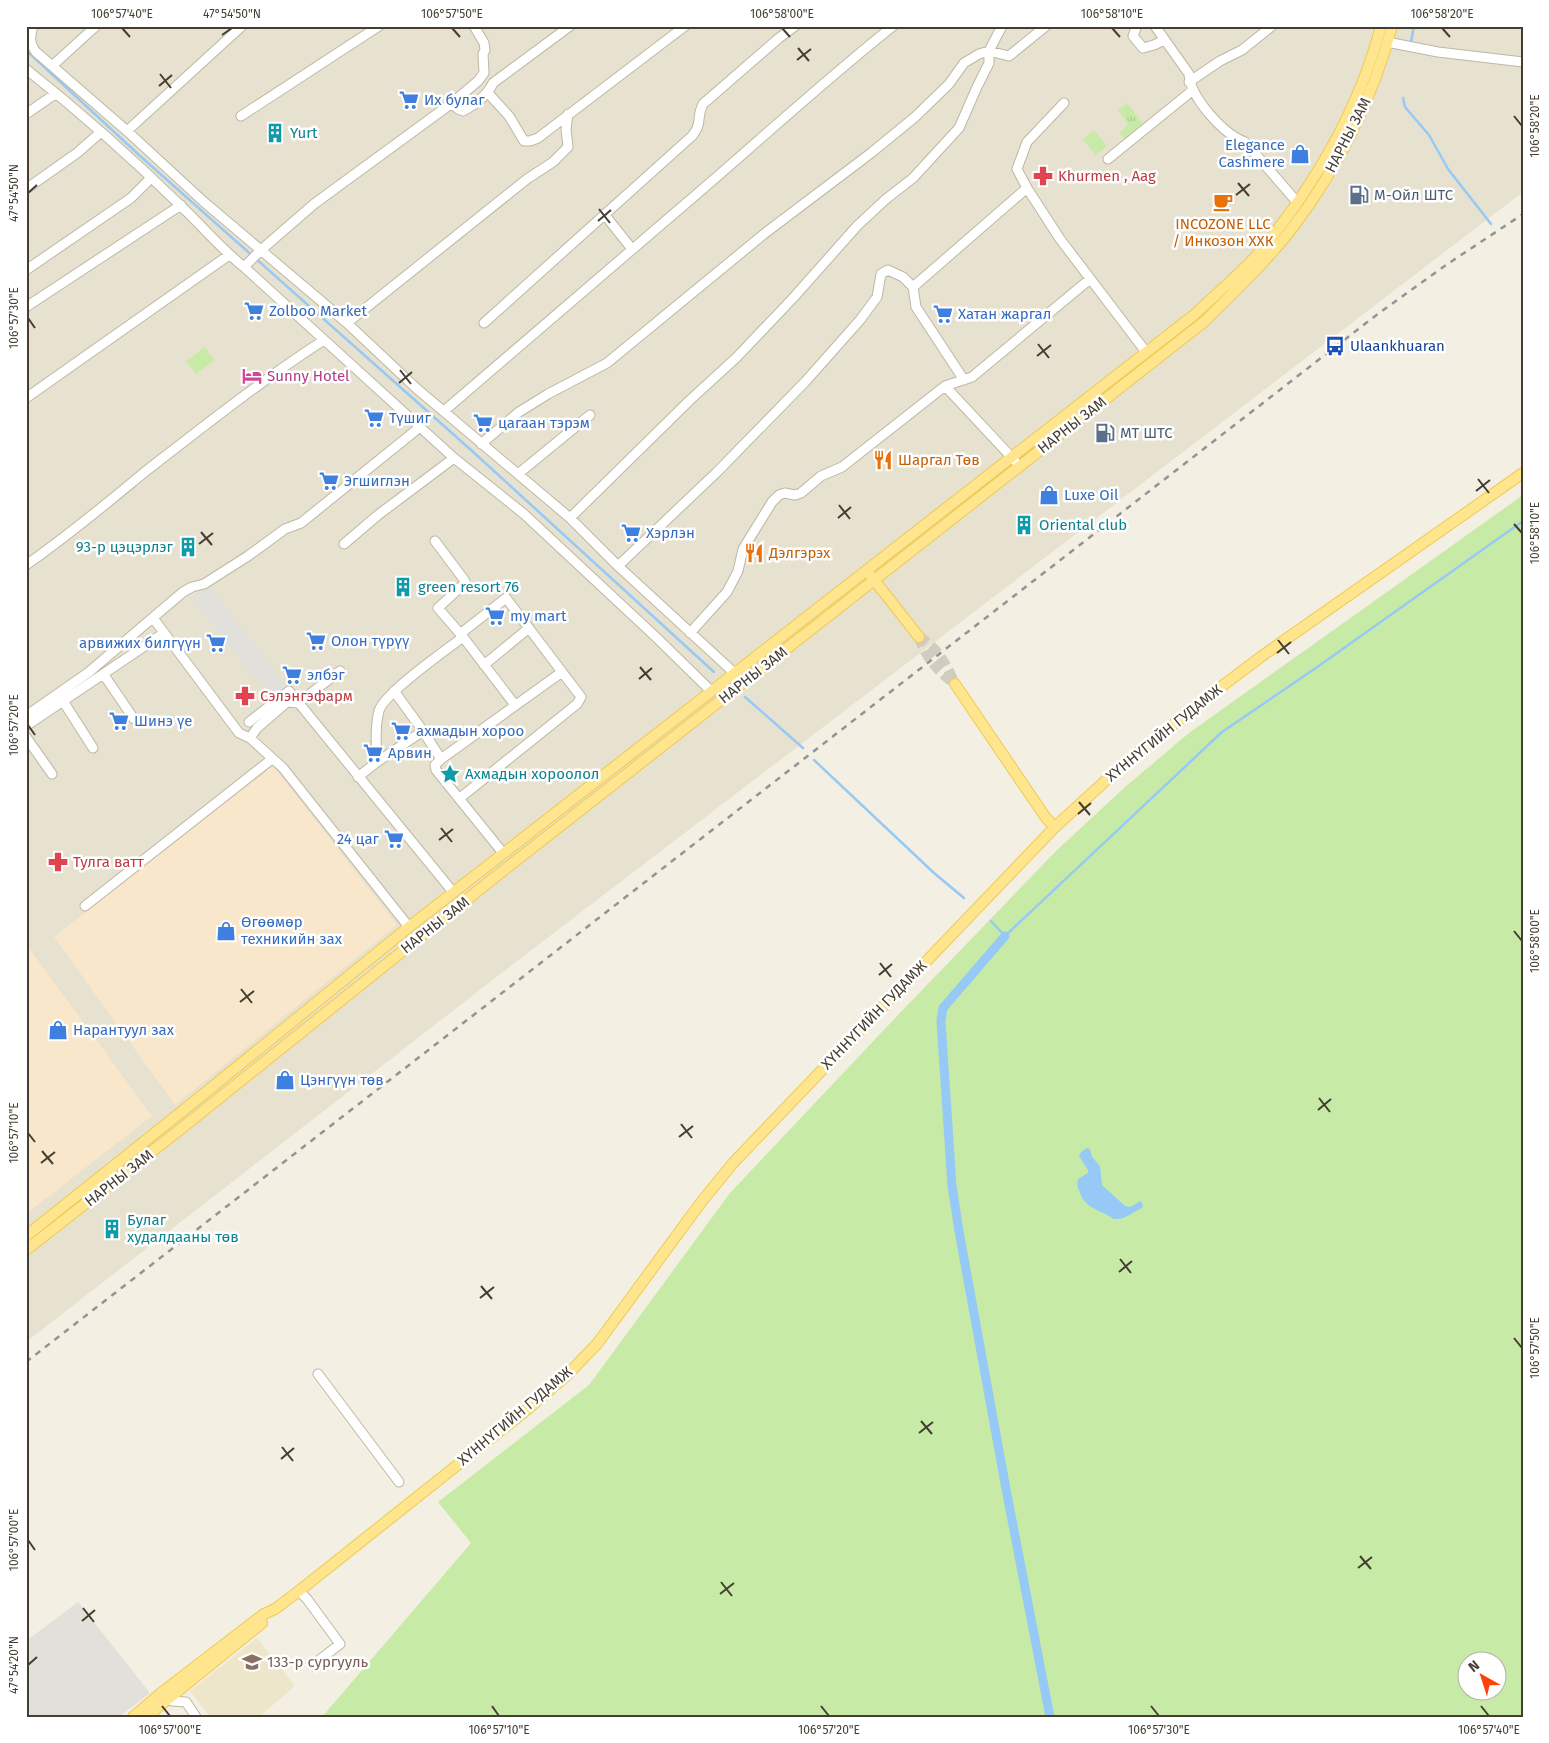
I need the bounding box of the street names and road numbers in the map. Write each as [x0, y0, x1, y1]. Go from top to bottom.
street label: НАРНЫ ЗАМ [1321, 94, 1375, 176]
street label: НАРНЫ ЗАМ [1034, 393, 1110, 457]
street label: НАРНЫ ЗАМ [715, 643, 791, 707]
street label: ХҮННҮГИЙН ГУДАМЖ [1102, 680, 1226, 785]
street label: НАРНЫ ЗАМ [397, 893, 473, 957]
street label: ХҮННҮГИЙН ГУДАМЖ [817, 956, 931, 1073]
street label: НАРНЫ ЗАМ [81, 1146, 157, 1210]
street label: ХҮННҮГИЙН ГУДАМЖ [454, 1362, 577, 1469]

